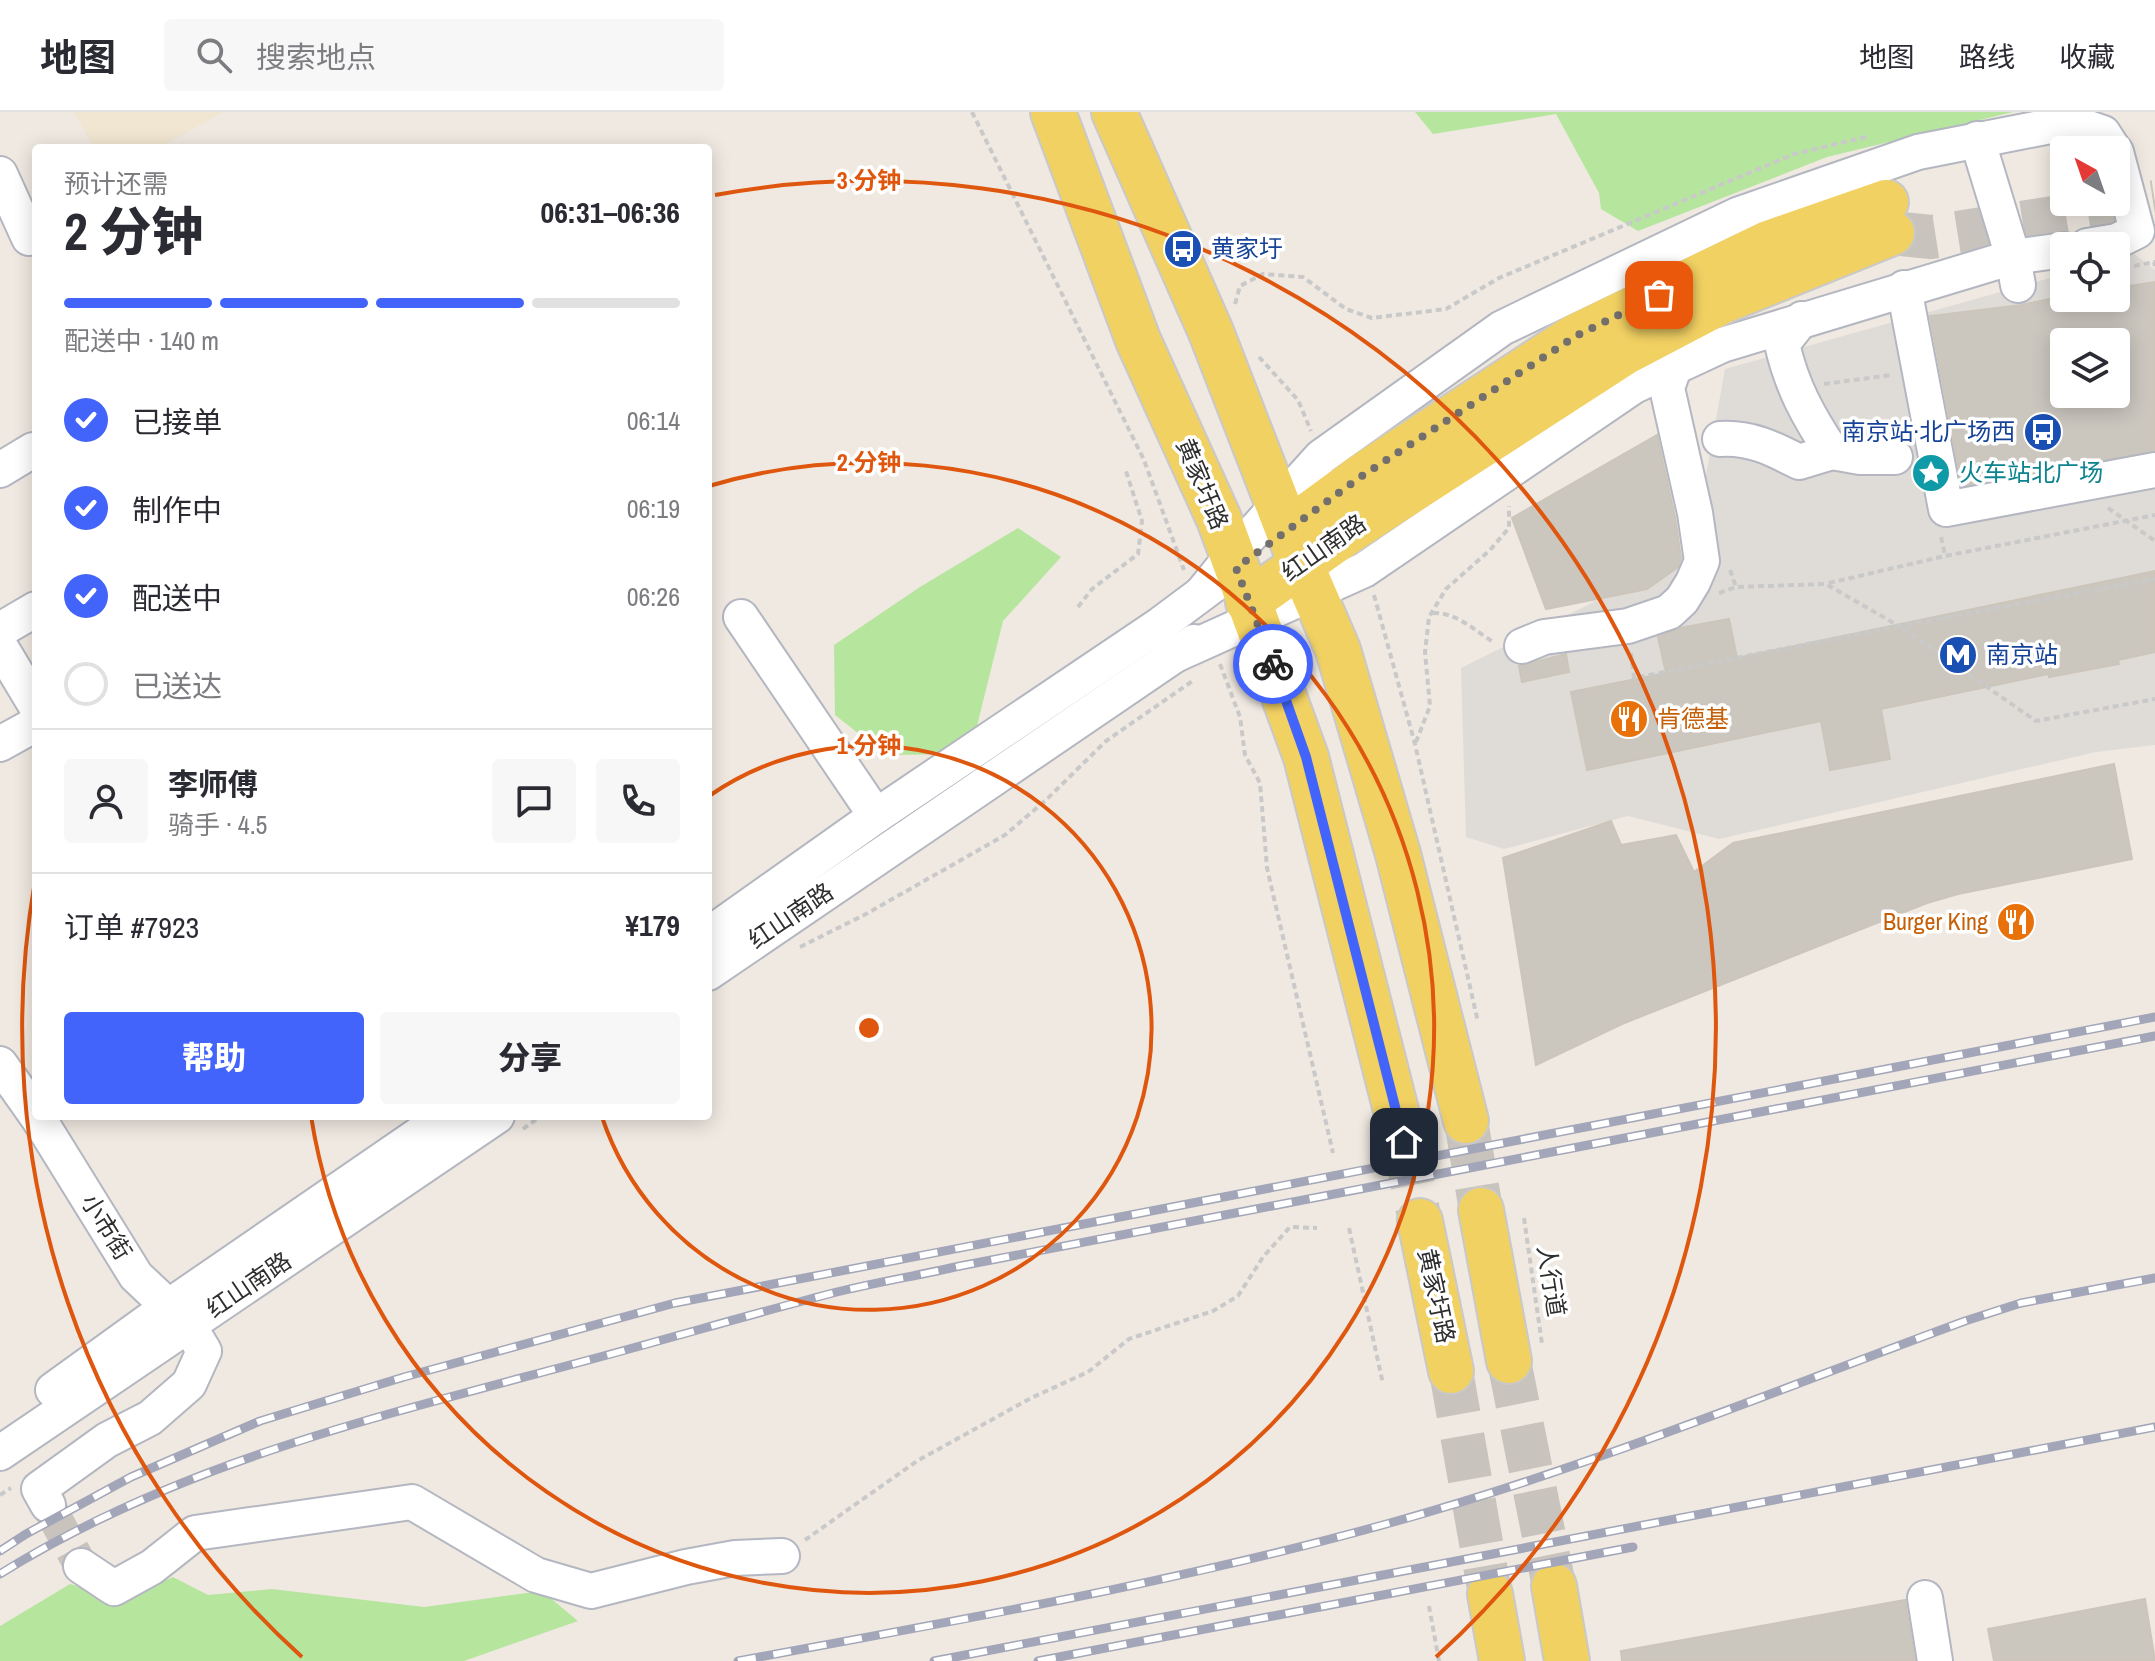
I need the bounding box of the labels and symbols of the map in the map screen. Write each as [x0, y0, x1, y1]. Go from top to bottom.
north arrow [2050, 136, 2130, 216]
text: 3 分钟 [837, 164, 901, 196]
bus stop icon: 黄家圩 [1162, 228, 1204, 270]
place label: 黄家圩 [1211, 232, 1283, 264]
pin [1625, 261, 1693, 329]
bus stop icon: 南京站·北广场西 [2022, 411, 2064, 453]
place label: 南京站·北广场西 [1842, 415, 2015, 447]
street label: 黄家圩路 [1169, 433, 1236, 534]
text: 2 分钟 [837, 446, 901, 478]
place icon: 火车站北广场 [1910, 452, 1952, 494]
place label: 火车站北广场 [1959, 456, 2103, 488]
street label: 红山南路 [1275, 507, 1372, 588]
courier [1233, 624, 1313, 704]
metro station icon: 南京站 [1937, 634, 1979, 676]
place label: 南京站 [1986, 638, 2058, 670]
restaurant icon: 肯德基 [1608, 698, 1650, 740]
place label: 肯德基 [1657, 702, 1729, 734]
text: 1 分钟 [837, 729, 901, 761]
street label: 红山南路 [742, 875, 839, 955]
restaurant icon: Burger King [1995, 901, 2037, 943]
place label: Burger King [1883, 905, 1988, 937]
centre of rings [855, 1014, 883, 1042]
pin [1370, 1108, 1438, 1176]
street label: 小市街 [74, 1187, 139, 1265]
street label: 人行道 [1531, 1243, 1573, 1319]
street label: 红山南路 [200, 1244, 297, 1324]
street label: 黄家圩路 [1411, 1246, 1463, 1346]

